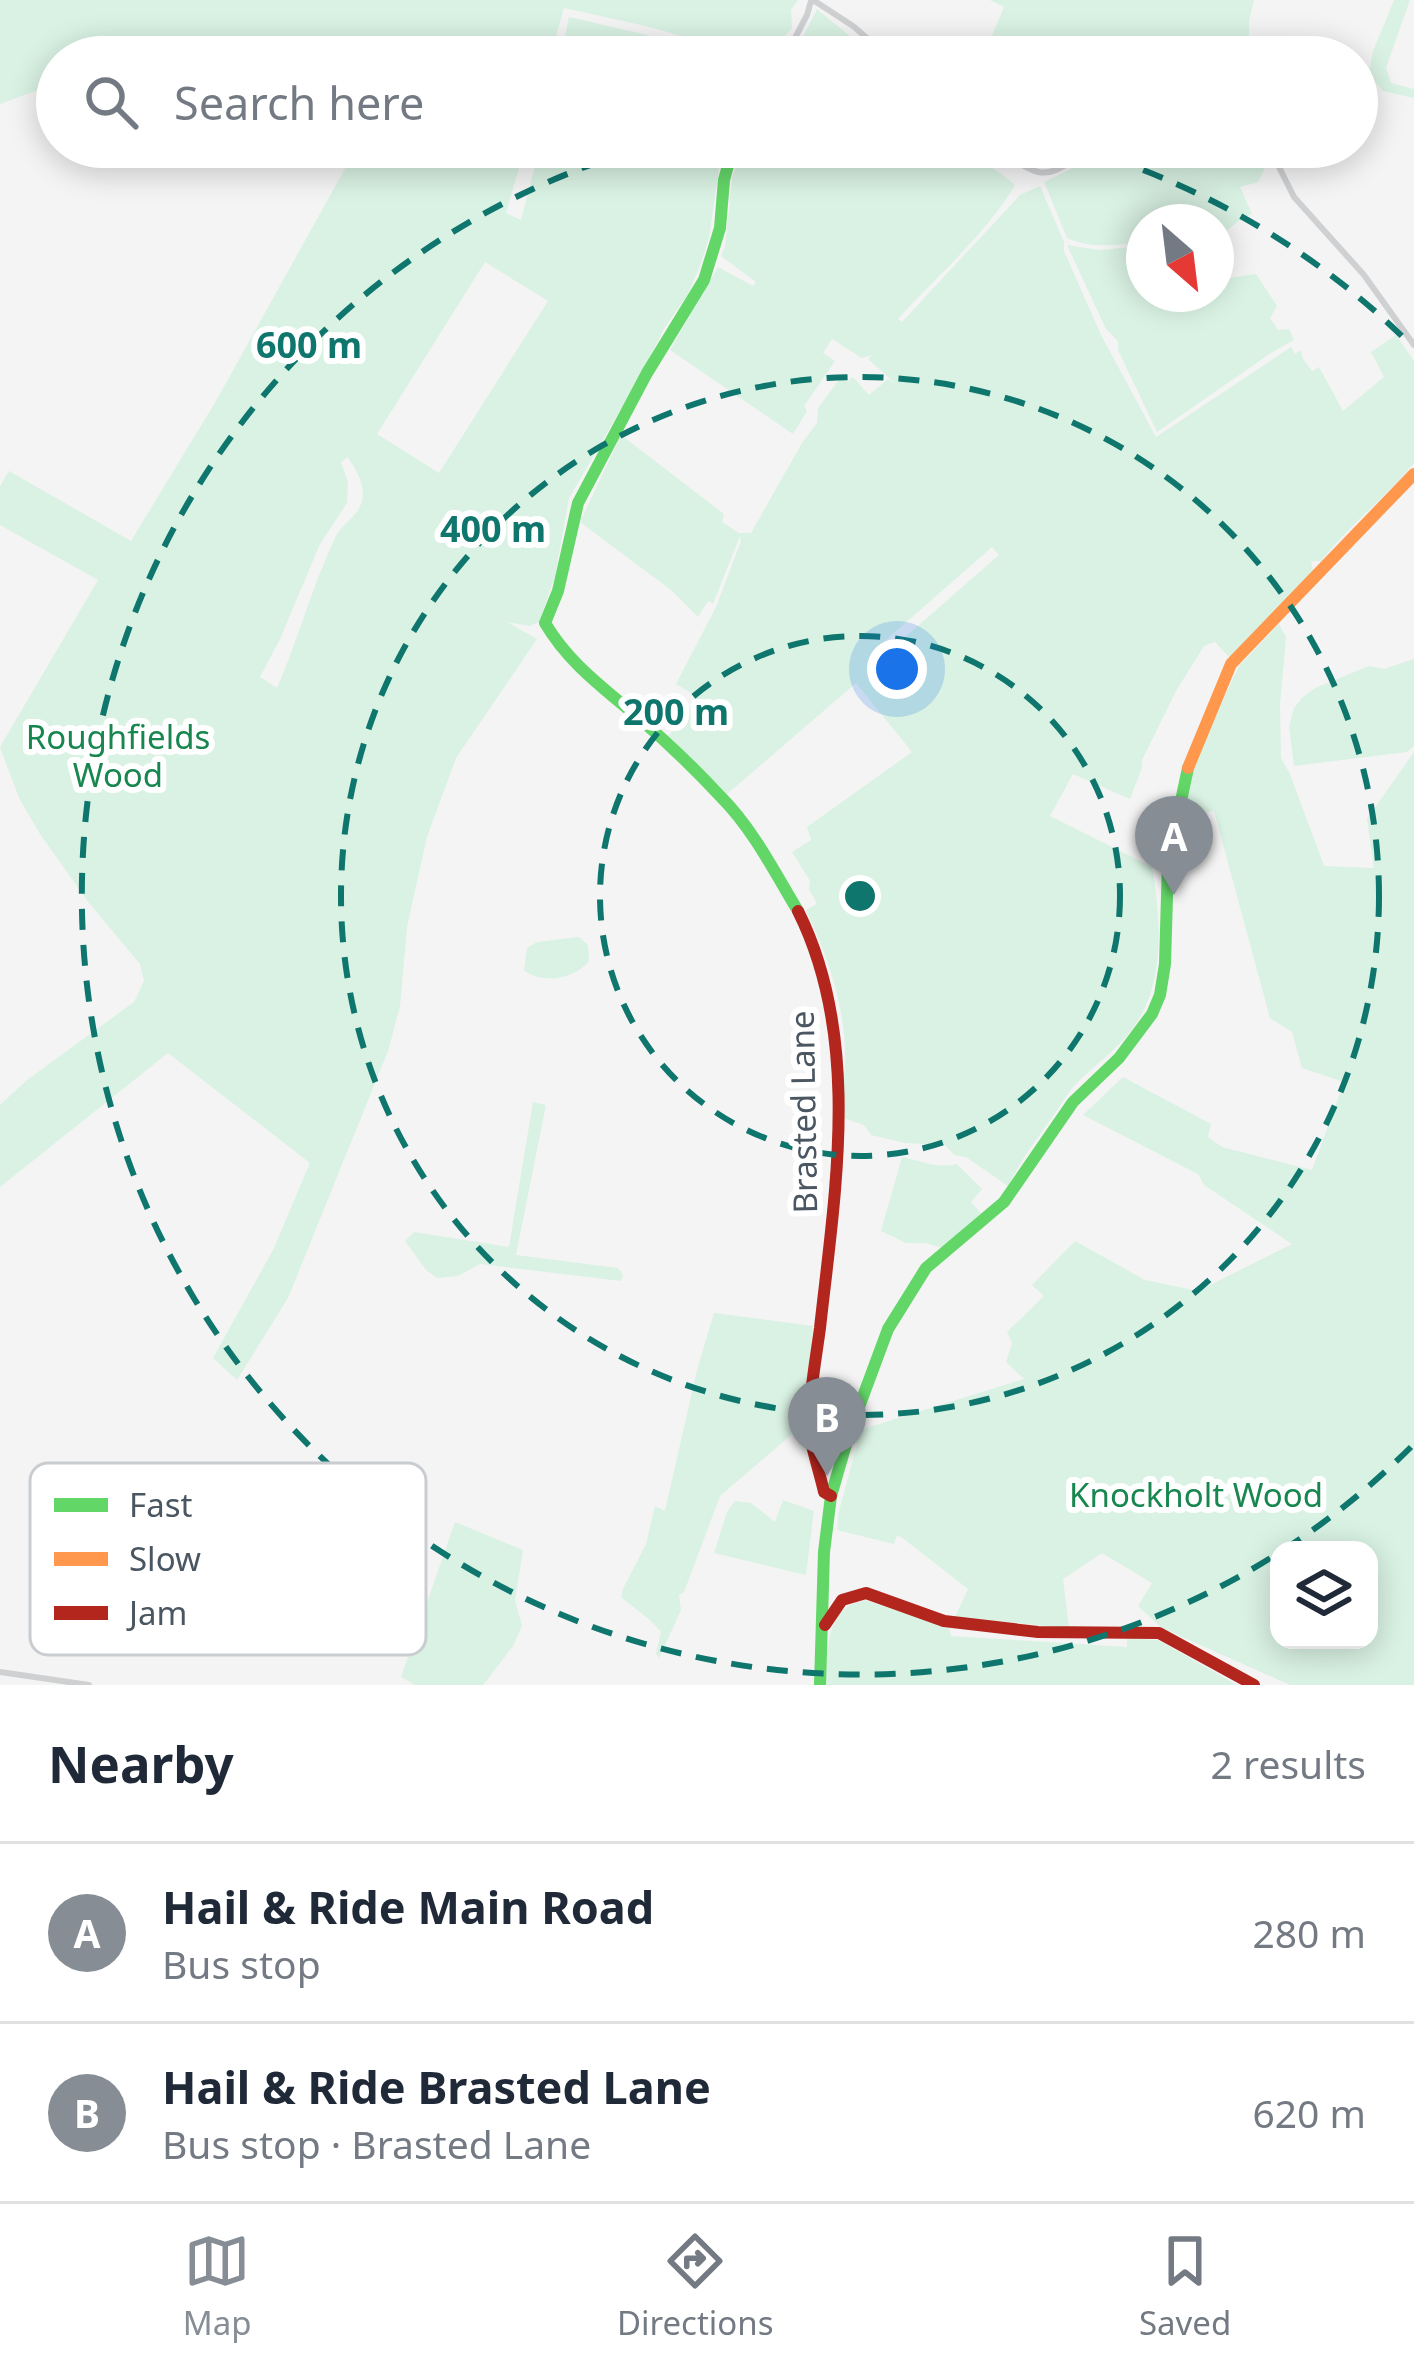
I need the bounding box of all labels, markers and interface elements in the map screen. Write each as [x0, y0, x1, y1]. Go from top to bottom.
search box [36, 36, 1378, 168]
icon: search [78, 69, 144, 135]
text: Search here [174, 72, 424, 133]
north arrow [1126, 204, 1234, 312]
text: 600 m [256, 320, 362, 369]
text: 400 m [440, 504, 546, 553]
your location [867, 639, 927, 699]
text: 200 m [623, 687, 729, 736]
park label: Roughfields Wood [26, 714, 210, 797]
pin: A [1135, 796, 1213, 895]
centre of rings [839, 875, 881, 917]
street label: Brasted Lane [779, 1010, 827, 1214]
pin: B [788, 1377, 866, 1476]
legend [30, 1463, 426, 1655]
park label: Knockholt Wood [1069, 1472, 1323, 1517]
text: Fast [129, 1482, 192, 1527]
text: Slow [129, 1536, 201, 1581]
map controls [1270, 1541, 1378, 1649]
button: layers [1270, 1541, 1378, 1649]
text: Jam [126, 1590, 187, 1635]
text: Nearby [48, 1728, 234, 1798]
text: 2 results [1211, 1737, 1366, 1790]
text: Hail & Ride Main Road [162, 1876, 654, 1937]
text: A [74, 1906, 101, 1959]
text: 280 m [1252, 1906, 1366, 1959]
text: Bus stop [162, 1937, 321, 1990]
text: Hail & Ride Brasted Lane [162, 2056, 711, 2117]
text: B [74, 2086, 100, 2139]
text: 620 m [1252, 2086, 1366, 2139]
text: Bus stop · Brasted Lane [162, 2117, 591, 2170]
tab: Map [183, 2228, 251, 2345]
tab: Directions [617, 2228, 774, 2345]
tab: Saved [1139, 2228, 1231, 2345]

